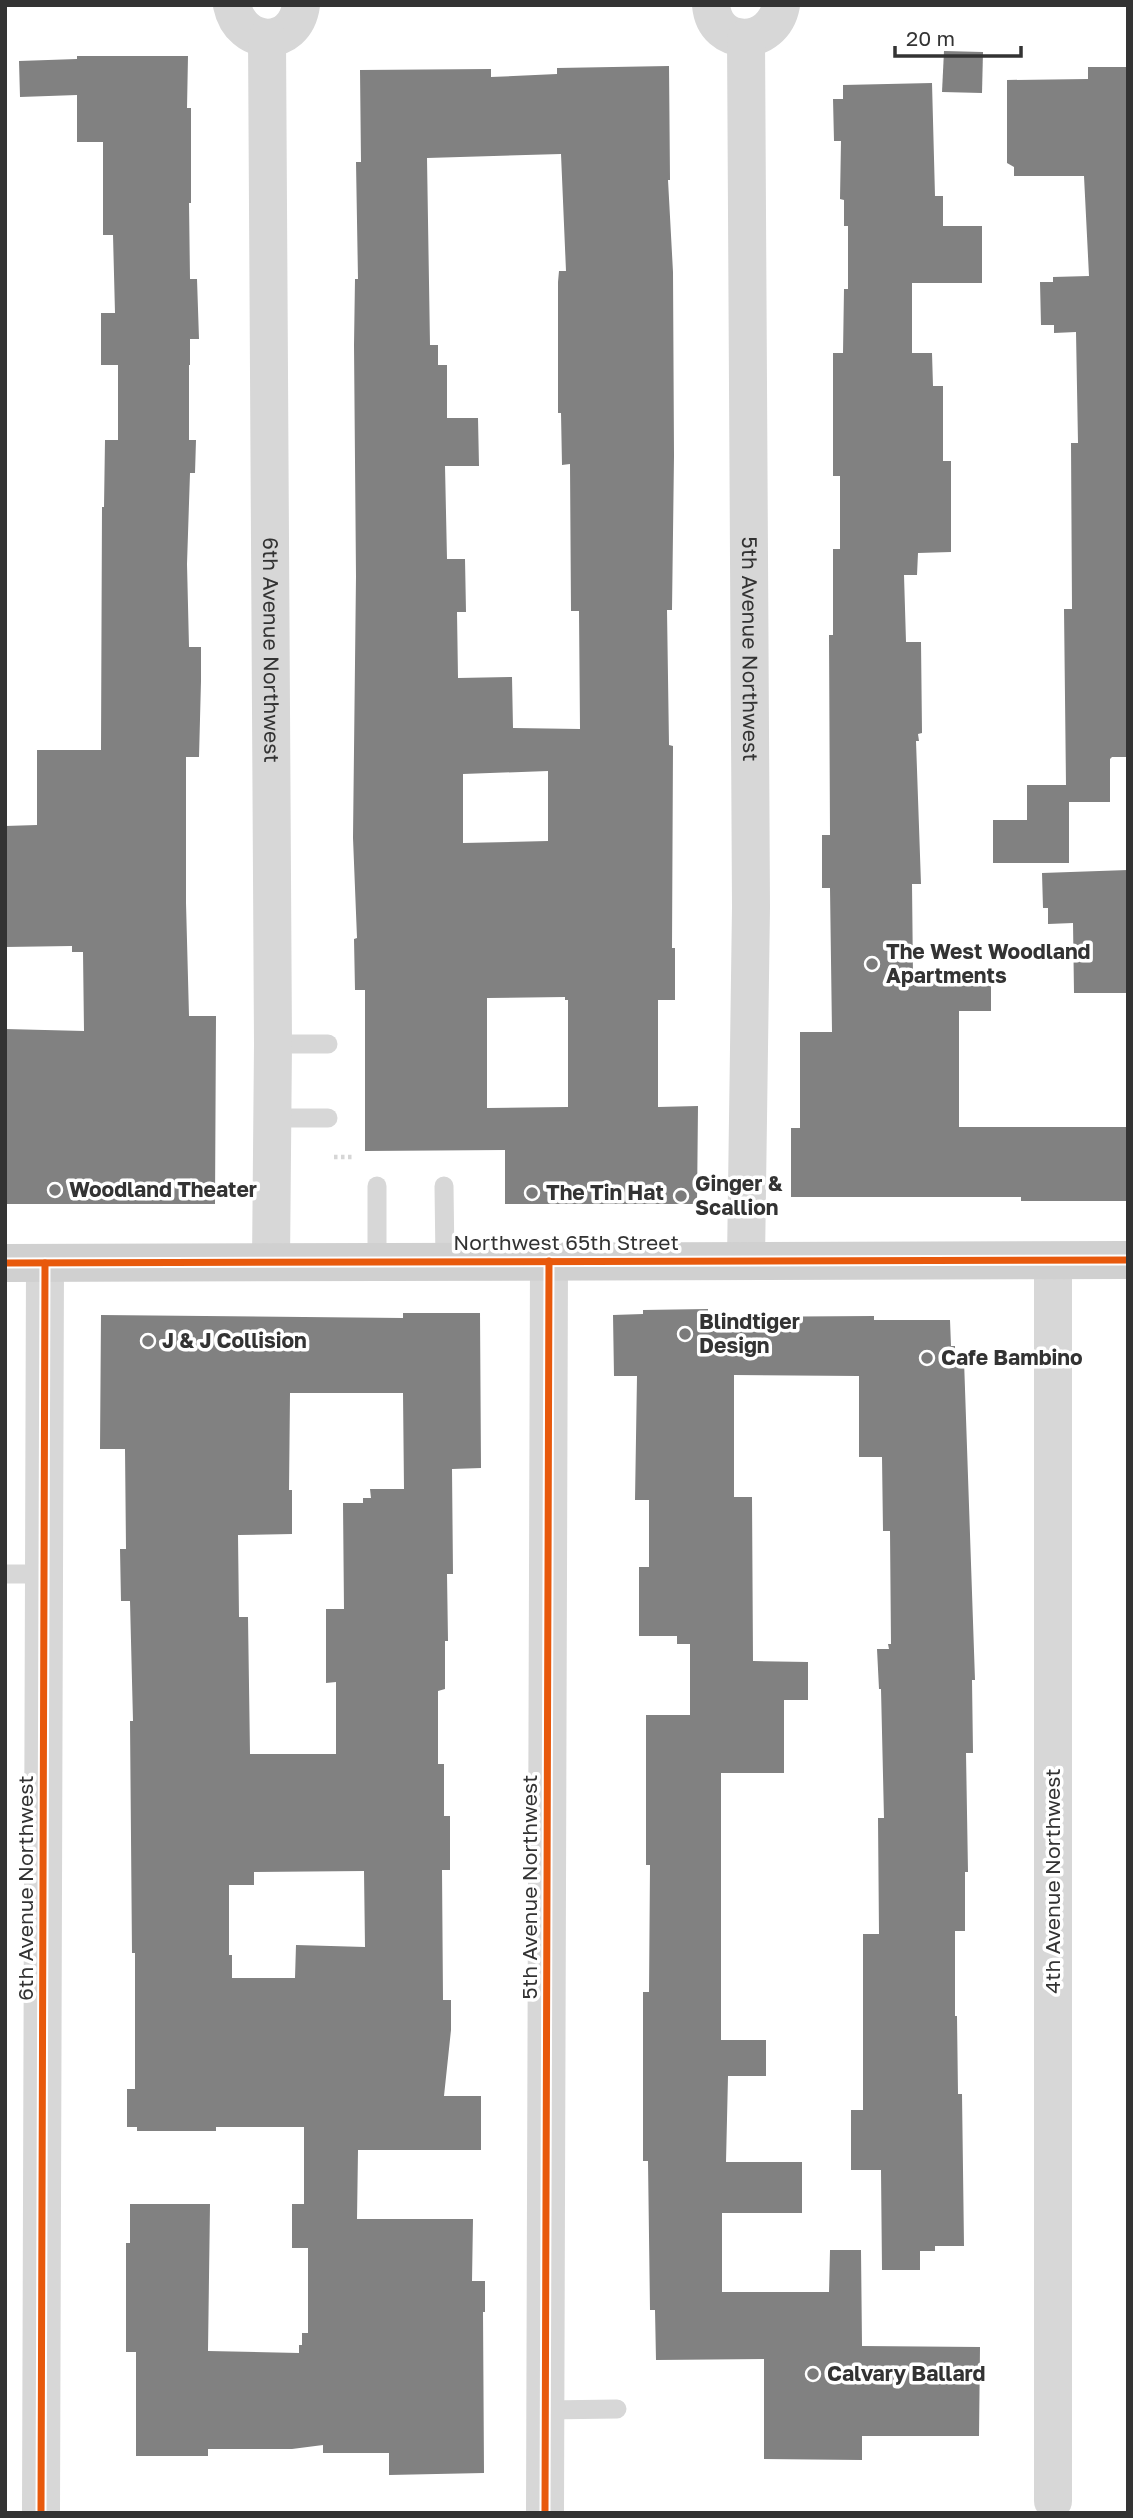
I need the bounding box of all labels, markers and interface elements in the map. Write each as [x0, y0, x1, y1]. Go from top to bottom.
scale bar [895, 14, 1021, 58]
text: 20 m [906, 25, 955, 51]
street label: 5th Avenue Northwest [737, 536, 764, 762]
street label: 6th Avenue Northwest [258, 537, 285, 763]
place label: The West Woodland Apartments [886, 938, 1091, 988]
marker: The West Woodland Apartments [864, 956, 880, 972]
place label: Ginger & Scallion [695, 1170, 783, 1220]
place label: Woodland Theater [69, 1176, 257, 1202]
place label: The Tin Hat [546, 1179, 664, 1205]
marker: Woodland Theater [47, 1182, 63, 1198]
marker: The Tin Hat [524, 1185, 540, 1201]
marker: Ginger & Scallion [673, 1188, 689, 1204]
street label: Northwest 65th Street [453, 1229, 679, 1255]
place label: Blindtiger Design [699, 1308, 800, 1358]
marker: Blindtiger Design [677, 1326, 693, 1342]
place label: J & J Collision [162, 1327, 307, 1353]
marker: J & J Collision [140, 1333, 156, 1349]
place label: Cafe Bambino [941, 1344, 1083, 1370]
marker: Cafe Bambino [919, 1350, 935, 1366]
street label: 4th Avenue Northwest [1039, 1768, 1065, 1994]
street label: 6th Avenue Northwest [12, 1775, 38, 2001]
street label: 5th Avenue Northwest [516, 1775, 542, 1999]
place label: Calvary Ballard [827, 2360, 985, 2386]
marker: Calvary Ballard [805, 2366, 821, 2382]

